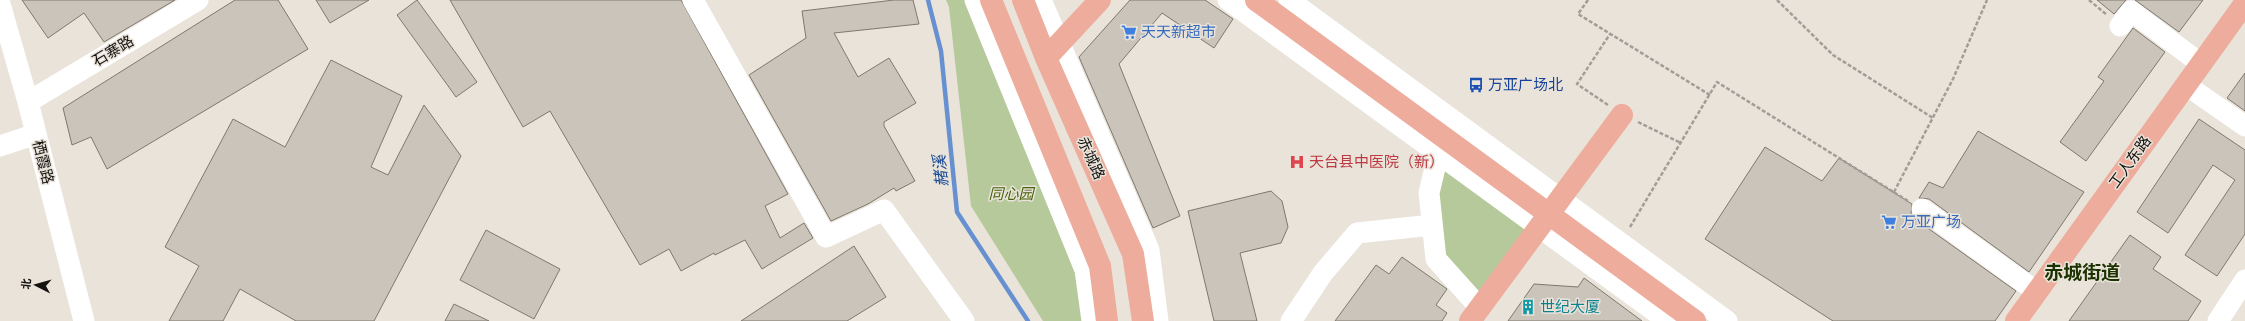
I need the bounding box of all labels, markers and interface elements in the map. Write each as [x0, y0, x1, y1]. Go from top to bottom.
place label: 天天新超市 [1141, 21, 1216, 44]
supermarket icon: 天天新超市 [1120, 23, 1138, 41]
street label: 石寨路 [88, 30, 138, 73]
place label: 万亚广场北 [1488, 74, 1563, 97]
bus stop icon: 万亚广场北 [1467, 76, 1485, 94]
street label: 工人东路 [2103, 131, 2157, 193]
street label: 赤城路 [1071, 133, 1110, 183]
street label: 栖霞路 [26, 137, 59, 187]
place label: 天台县中医院（新） [1309, 151, 1444, 174]
water label: 赭溪 [927, 152, 955, 188]
hospital icon: 天台县中医院（新） [1288, 153, 1306, 171]
park label: 同心园 [988, 183, 1035, 206]
place label: 万亚广场 [1901, 211, 1961, 234]
supermarket icon: 万亚广场 [1880, 213, 1898, 231]
district label: 赤城街道 [2044, 259, 2120, 288]
north arrow [16, 265, 56, 305]
text: 北 [18, 278, 36, 290]
place label: 世纪大厦 [1540, 296, 1600, 319]
building icon: 世纪大厦 [1519, 298, 1537, 316]

